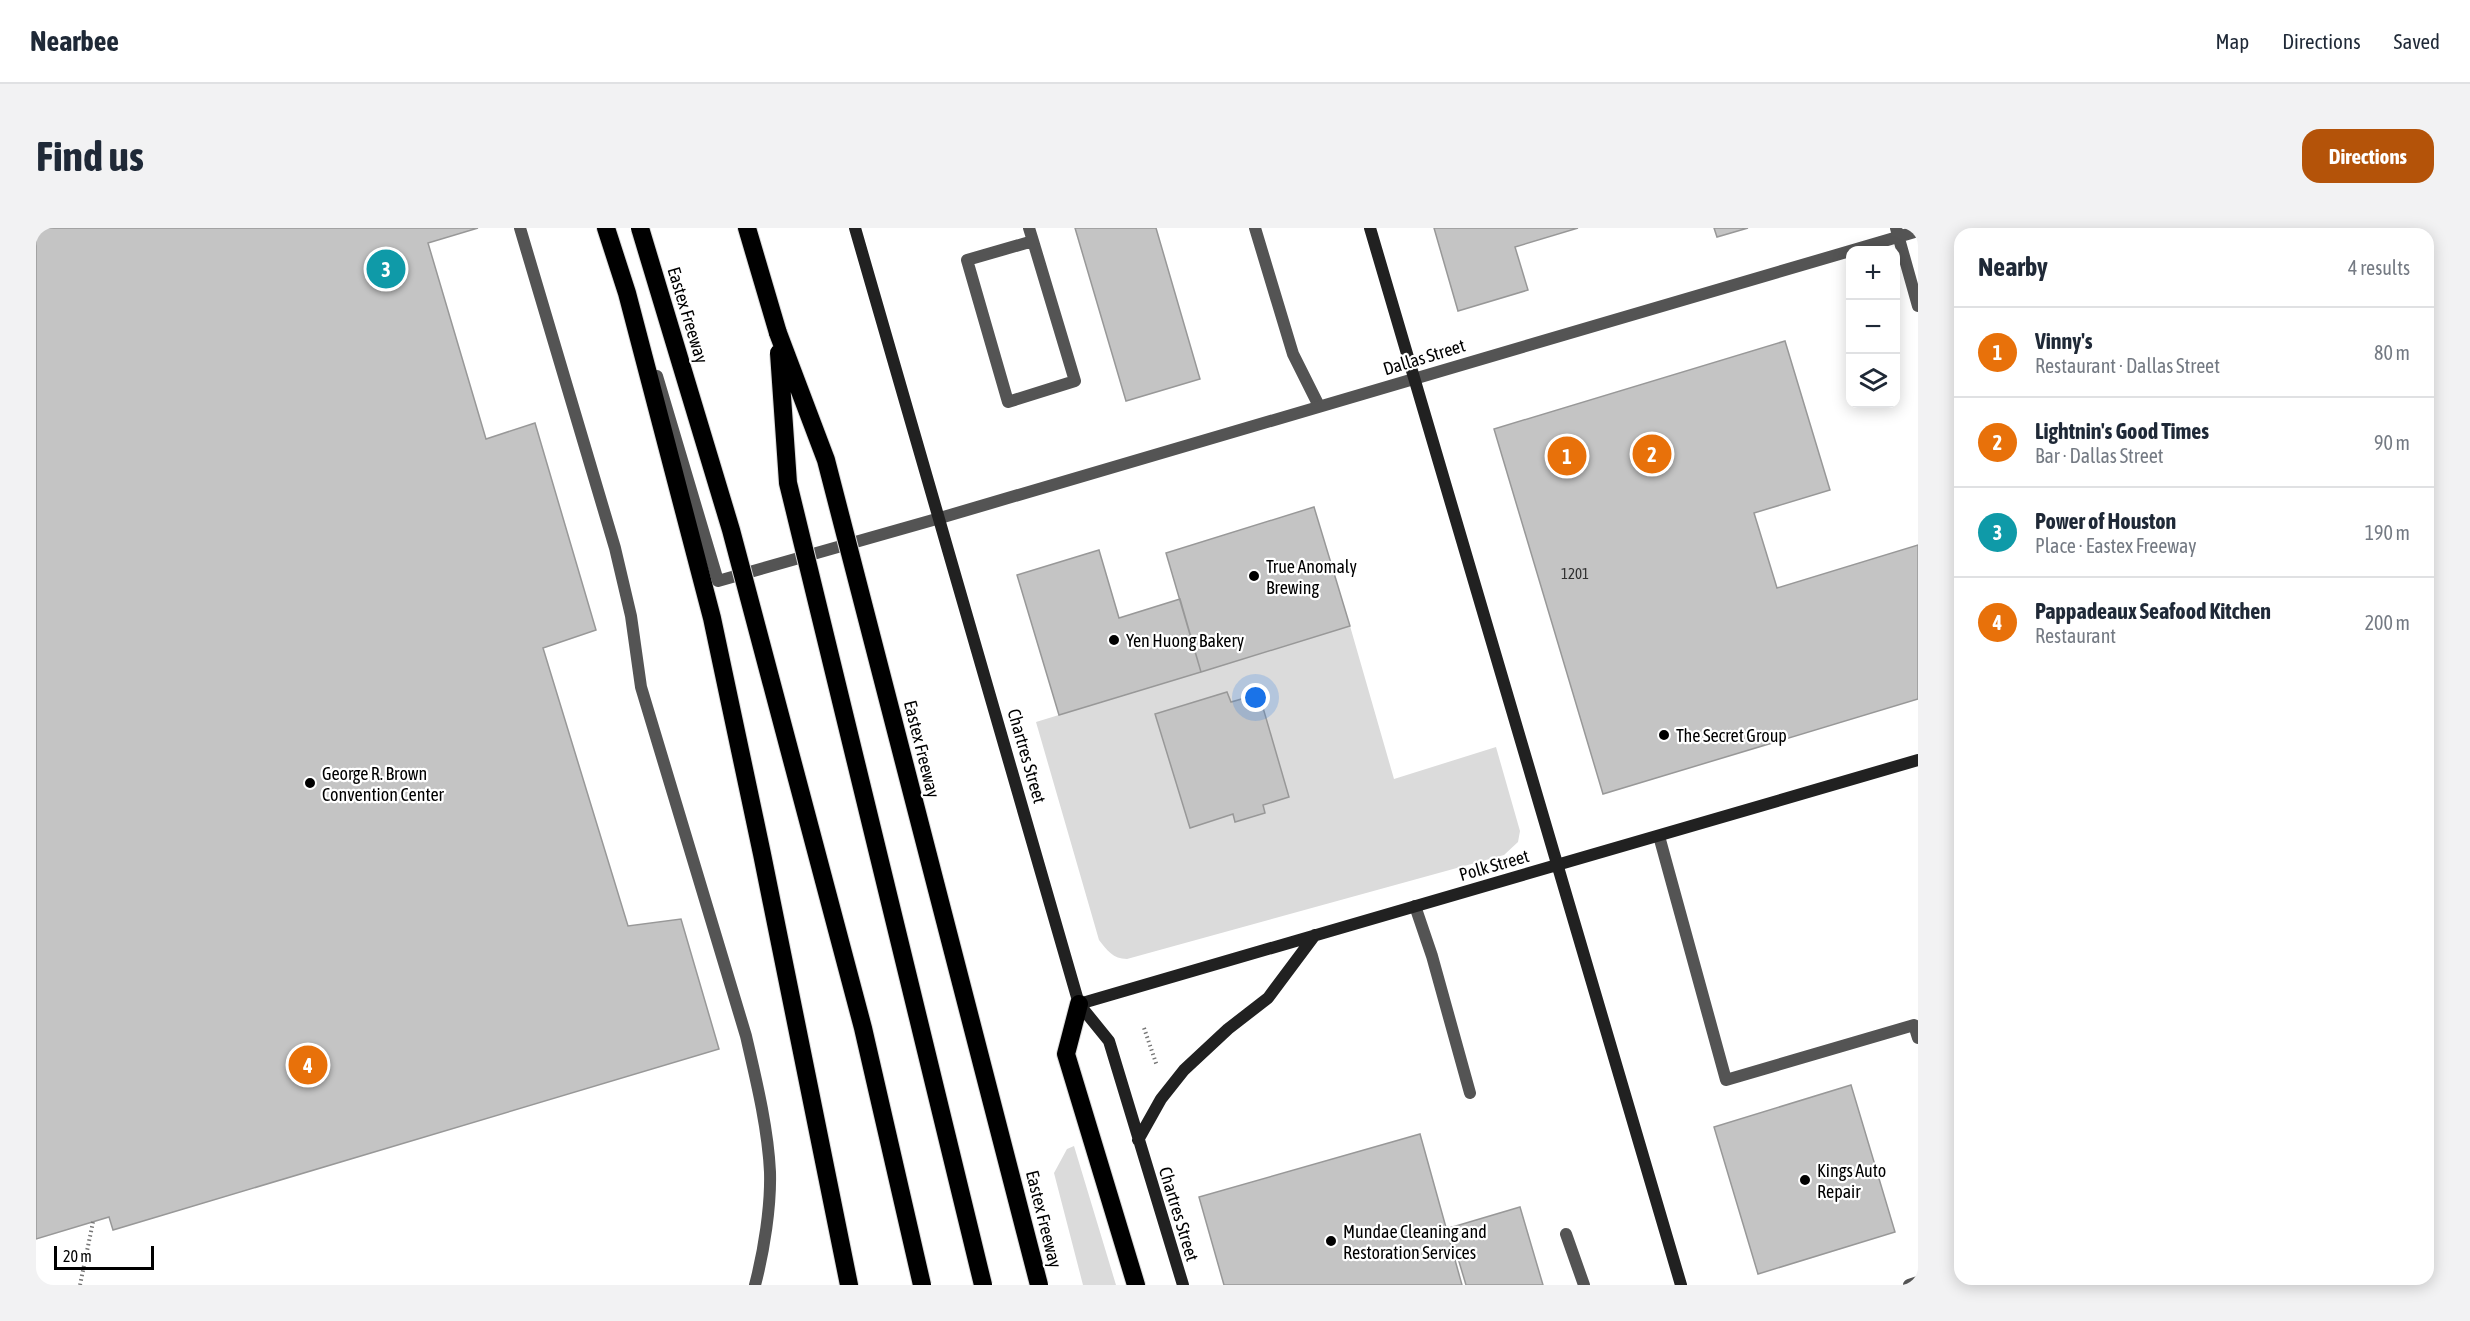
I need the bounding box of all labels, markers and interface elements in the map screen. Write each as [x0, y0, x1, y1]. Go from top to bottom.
text: Nearbee [30, 25, 119, 57]
text: Map [2215, 29, 2249, 53]
text: Directions [2282, 29, 2361, 53]
text: Saved [2394, 29, 2440, 53]
button: Directions [2302, 129, 2434, 183]
text: Find us [36, 132, 144, 180]
pin: 3 [366, 246, 406, 291]
map controls [1846, 246, 1900, 408]
button: + [1846, 246, 1900, 300]
text: Nearby [1978, 252, 2048, 282]
text: 4 results [2348, 256, 2410, 279]
street label: Eastex Freeway [663, 264, 713, 366]
button: − [1846, 300, 1900, 354]
text: Vinny's [2035, 328, 2093, 354]
street label: Dallas Street [1380, 335, 1468, 379]
text: 1 [1993, 341, 2002, 364]
text: 80 m [2374, 341, 2410, 364]
button: layers [1846, 354, 1900, 408]
text: Restaurant · Dallas Street [2035, 354, 2220, 377]
text: Lightnin's Good Times [2035, 418, 2209, 444]
text: 2 [1993, 431, 2002, 454]
text: 90 m [2374, 431, 2410, 454]
pin: 2 [1632, 432, 1672, 476]
pin: 1 [1548, 434, 1586, 478]
text: Bar · Dallas Street [2035, 444, 2164, 467]
text: Power of Houston [2035, 508, 2176, 534]
text: 3 [1993, 521, 2002, 544]
text: 190 m [2365, 521, 2410, 544]
text: Place · Eastex Freeway [2035, 534, 2196, 557]
place label: True Anomaly Brewing [1266, 556, 1357, 598]
house number: 1201 [1561, 565, 1589, 582]
marker: True Anomaly Brewing [1247, 569, 1261, 583]
text: Pappadeaux Seafood Kitchen [2035, 598, 2271, 624]
text: 4 [1993, 611, 2002, 634]
text: 200 m [2365, 611, 2410, 634]
text: Restaurant [2035, 624, 2116, 647]
place label: Yen Huong Bakery [1126, 630, 1244, 651]
marker: Yen Huong Bakery [1107, 633, 1121, 647]
your location [1241, 683, 1270, 712]
street label: Eastex Freeway [900, 698, 944, 800]
street label: Chartres Street [1003, 706, 1051, 806]
place label: The Secret Group [1676, 725, 1787, 746]
marker: The Secret Group [1657, 728, 1671, 742]
place label: George R. Brown Convention Center [322, 763, 445, 805]
marker: George R. Brown Convention Center [303, 776, 317, 790]
street label: Polk Street [1457, 845, 1531, 885]
pin: 4 [288, 1042, 328, 1088]
place label: Kings Auto Repair [1817, 1160, 1886, 1202]
street label: Chartres Street [1155, 1164, 1203, 1264]
street label: Eastex Freeway [1022, 1168, 1066, 1270]
marker: Kings Auto Repair [1798, 1173, 1812, 1187]
place label: Mundae Cleaning and Restoration Services [1343, 1221, 1487, 1263]
marker: Mundae Cleaning and Restoration Services [1324, 1234, 1338, 1248]
scale bar [54, 1243, 154, 1270]
text: 20 m [63, 1247, 92, 1265]

